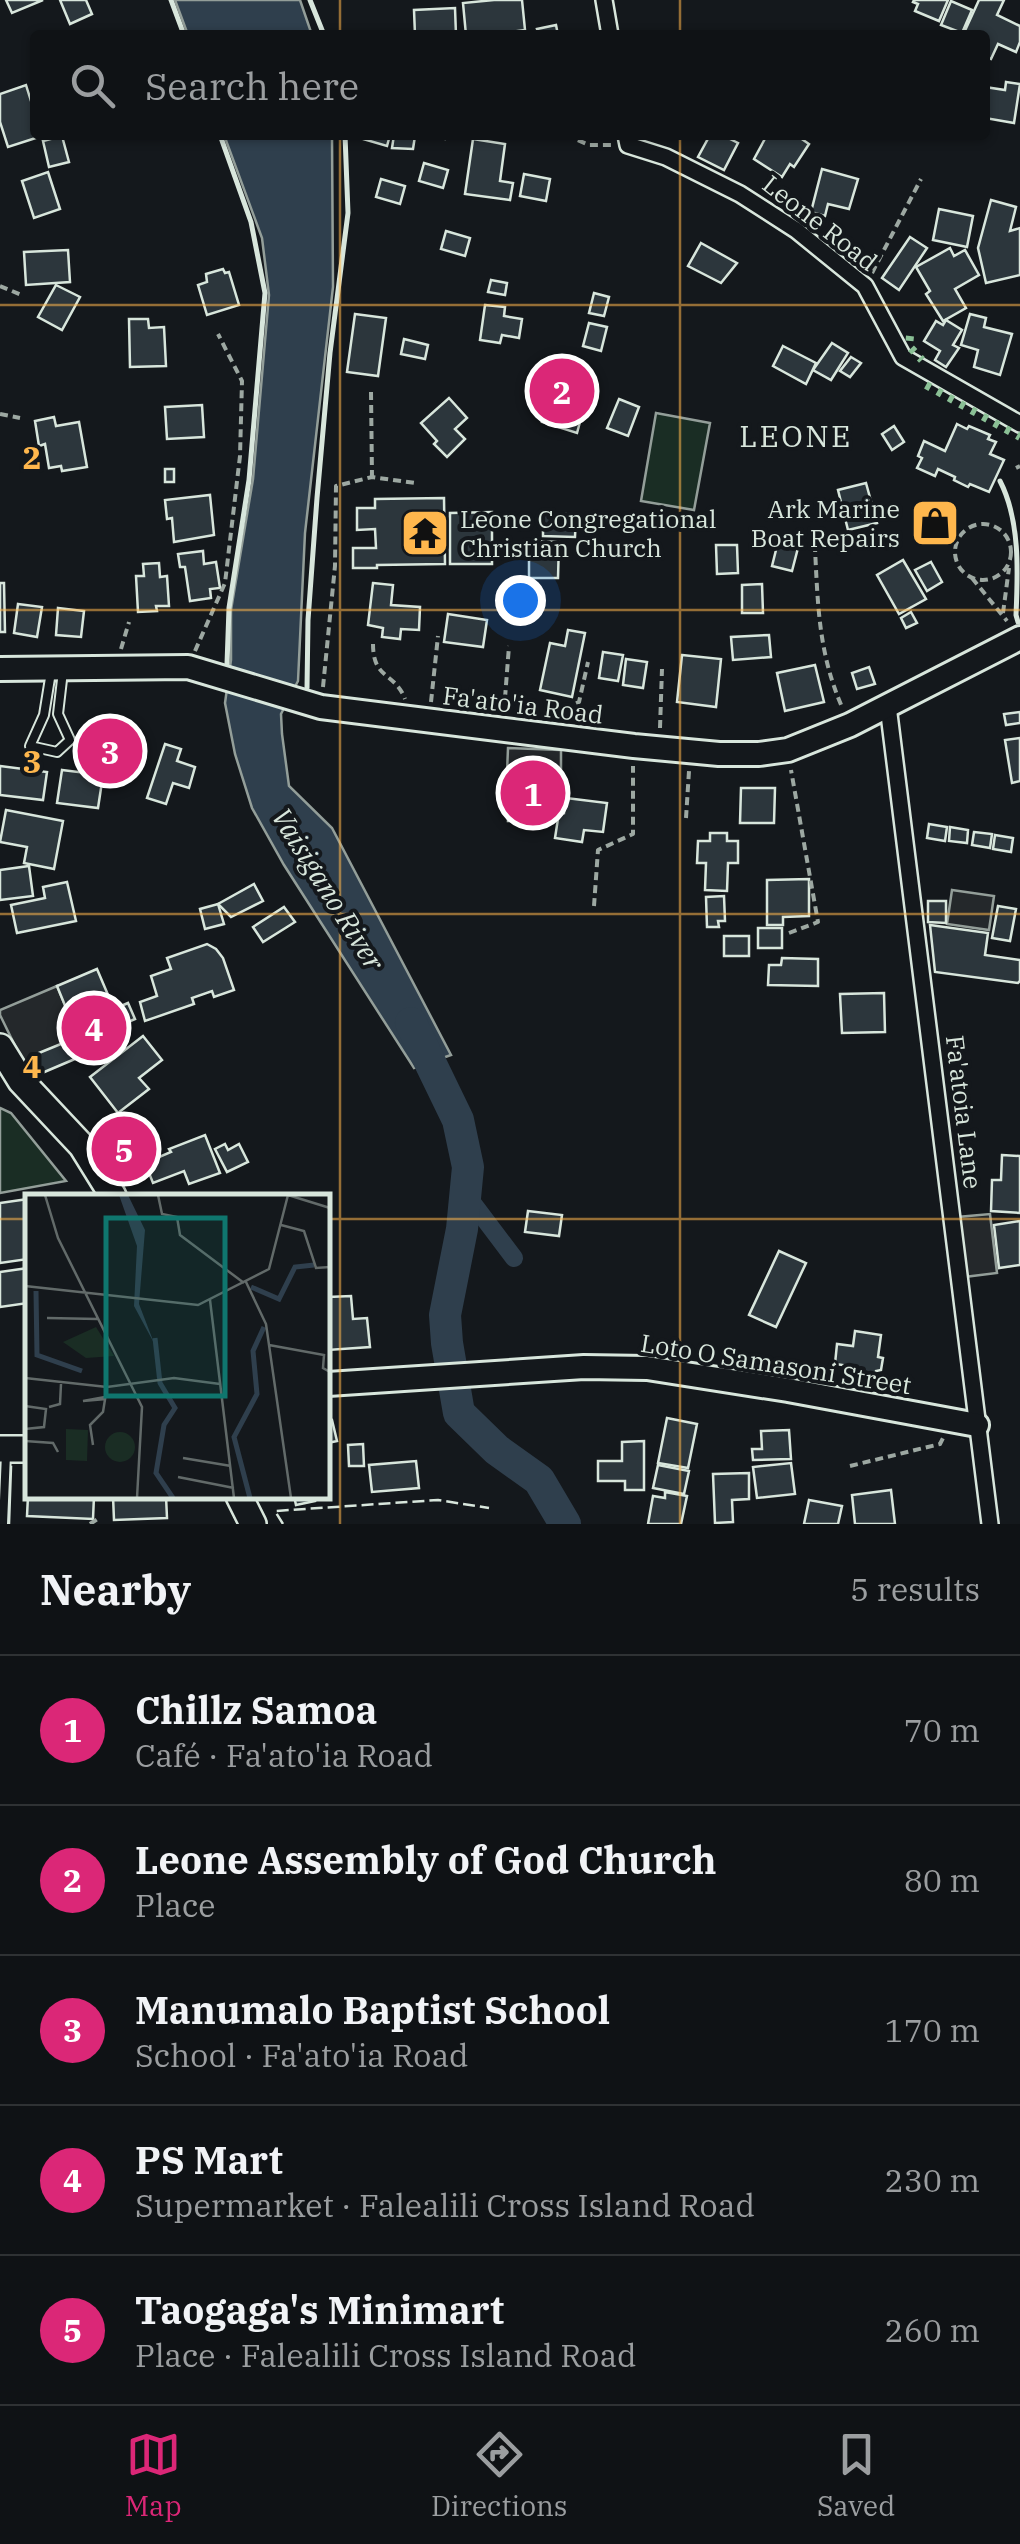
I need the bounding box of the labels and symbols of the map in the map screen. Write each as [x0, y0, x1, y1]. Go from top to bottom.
street label: Leone Road [756, 167, 885, 278]
pin: 2 [530, 354, 594, 428]
district label: LEONE [739, 416, 853, 455]
text: 2 [22, 436, 42, 478]
place label: Ark Marine Boat Repairs [751, 492, 900, 554]
shop icon: Ark Marine Boat Repairs [909, 497, 961, 549]
place label: Leone Congregational Christian Church [460, 502, 717, 564]
temple icon: Leone Congregational Christian Church [399, 507, 451, 559]
your location [495, 575, 546, 626]
street label: Fa'ato'ia Road [441, 678, 605, 731]
pin: 3 [78, 714, 142, 788]
text: 3 [22, 740, 42, 782]
pin: 1 [500, 756, 566, 830]
water label: Vaisigano River [264, 800, 394, 978]
pin: 4 [62, 990, 126, 1066]
street label: Fa'atoia Lane [939, 1033, 990, 1191]
text: 4 [22, 1045, 42, 1087]
pin: 5 [92, 1112, 156, 1186]
inset map [25, 1194, 330, 1499]
street label: Loto O Samasoni Street [638, 1326, 914, 1401]

